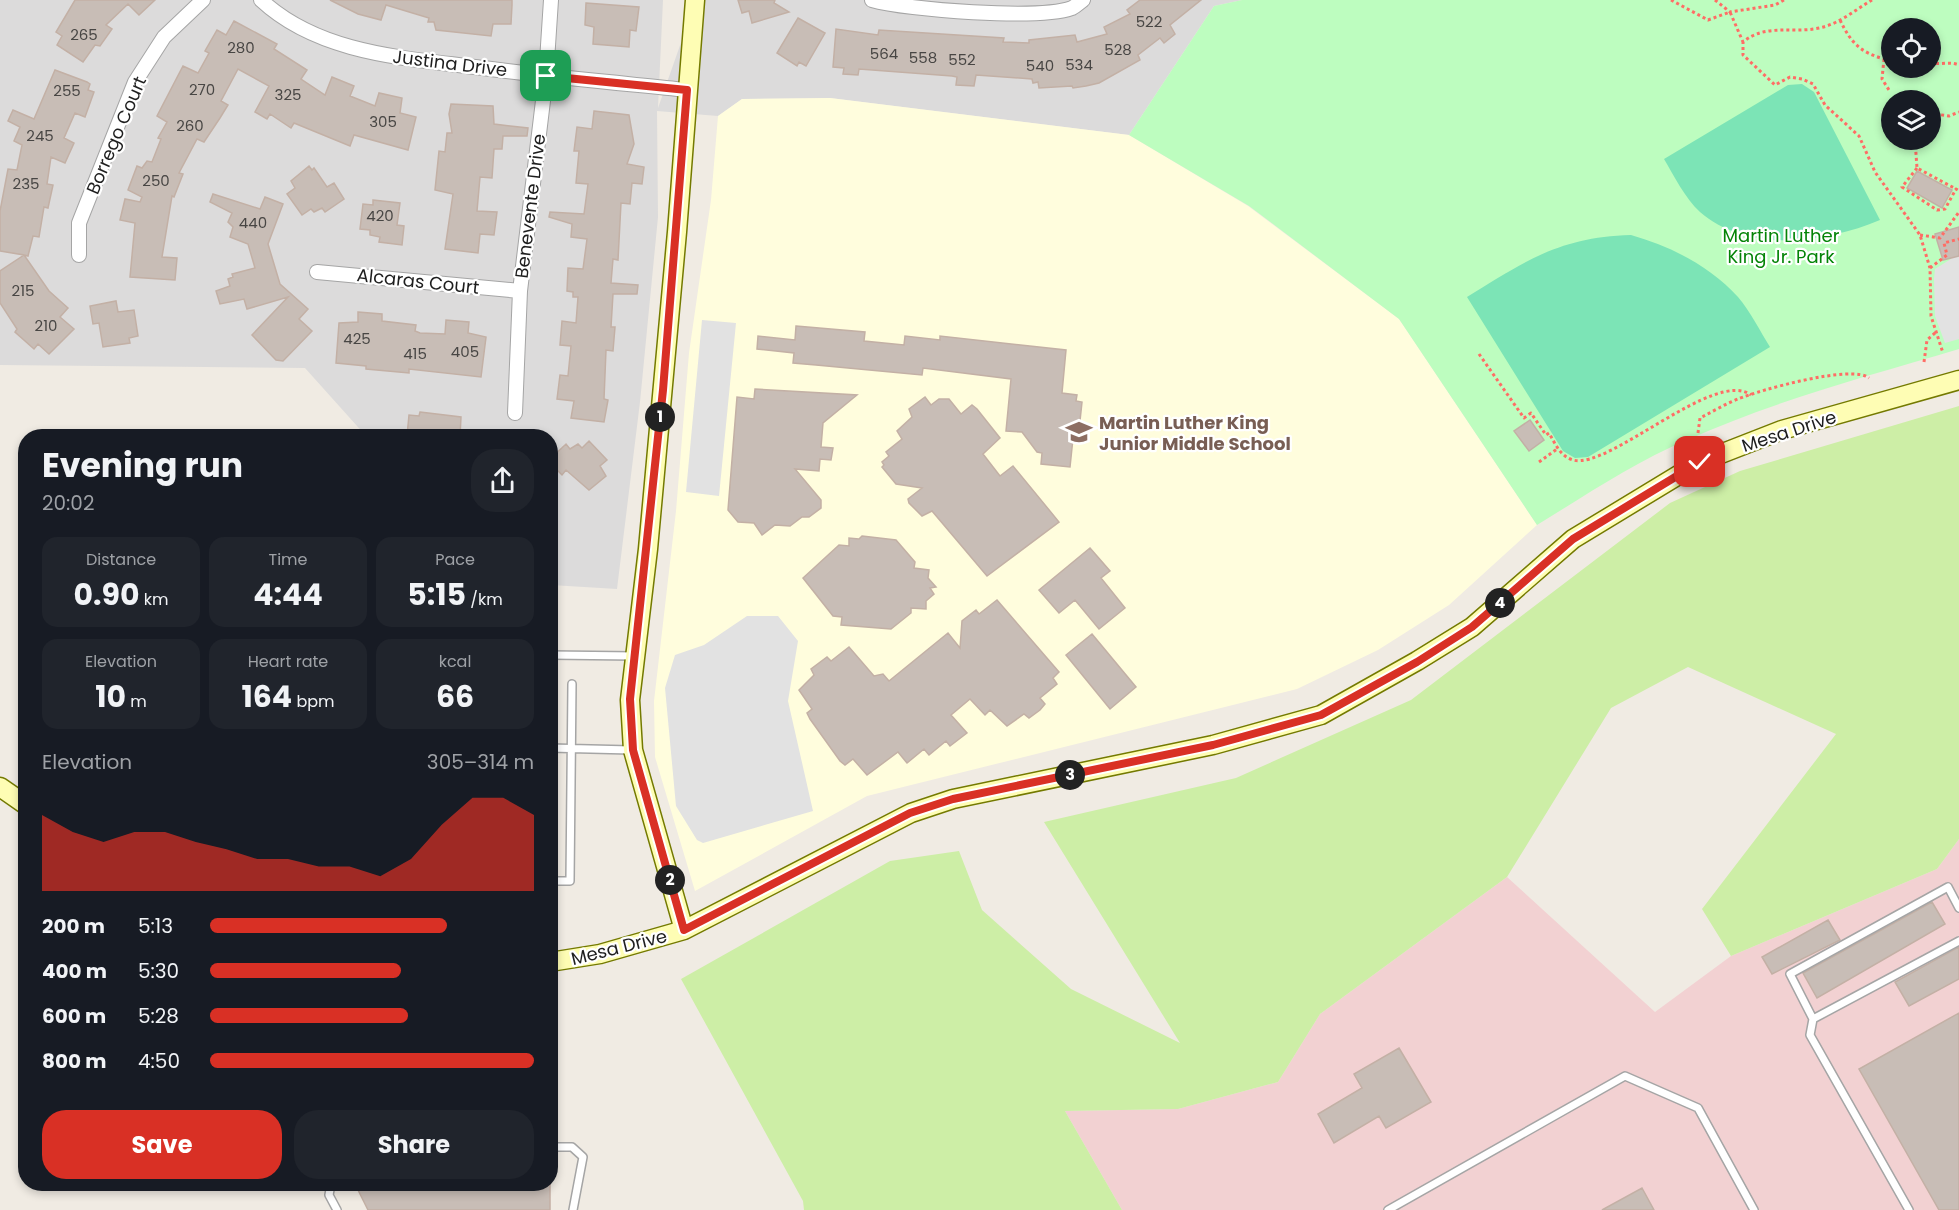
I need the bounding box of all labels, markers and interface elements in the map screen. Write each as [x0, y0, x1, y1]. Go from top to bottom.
house number: 522 [1136, 11, 1162, 32]
map controls [1881, 18, 1941, 150]
button: locate [1881, 18, 1941, 78]
house number: 265 [70, 24, 98, 45]
house number: 280 [227, 37, 255, 58]
house number: 528 [1104, 39, 1132, 60]
house number: 564 [870, 43, 898, 64]
street label: Justina Drive [391, 44, 509, 82]
house number: 558 [909, 47, 937, 68]
house number: 552 [948, 49, 976, 70]
pin [520, 50, 571, 101]
house number: 534 [1065, 54, 1093, 75]
house number: 540 [1026, 55, 1054, 76]
icon: arrive [529, 59, 562, 92]
street label: Borrego Court [80, 72, 152, 198]
house number: 270 [189, 79, 215, 100]
house number: 255 [53, 80, 81, 101]
house number: 325 [275, 84, 301, 105]
button: layers [1881, 90, 1941, 150]
house number: 305 [369, 111, 397, 132]
house number: 260 [176, 115, 204, 136]
house number: 245 [26, 125, 54, 146]
street label: Benevente Drive [509, 132, 551, 280]
house number: 250 [142, 170, 170, 191]
house number: 235 [13, 173, 39, 194]
house number: 420 [366, 205, 394, 226]
house number: 440 [239, 212, 267, 233]
park label: Martin Luther King Jr. Park [1723, 223, 1840, 269]
street label: Alcaras Court [356, 262, 480, 300]
house number: 215 [12, 280, 34, 301]
house number: 210 [35, 315, 57, 336]
house number: 425 [343, 328, 371, 349]
house number: 405 [451, 341, 479, 362]
house number: 415 [403, 343, 427, 364]
pin: 1 [645, 402, 675, 432]
street label: Mesa Drive [1738, 404, 1840, 458]
text: 1 [657, 405, 663, 428]
place label: Martin Luther King Junior Middle School [1099, 410, 1291, 456]
school or university icon: Martin Luther King Junior Middle School [1064, 417, 1094, 447]
pin [1674, 436, 1725, 487]
text: Evening run [42, 442, 243, 489]
icon: check [1683, 445, 1716, 478]
button: share [471, 449, 534, 512]
text: 20:02 [42, 489, 94, 517]
text: Distance [86, 548, 156, 571]
text: Time [269, 548, 308, 571]
text: Pace [435, 548, 475, 571]
text: 0.90 [73, 573, 140, 616]
text: 4:44 [253, 573, 323, 616]
text: 5:15 [407, 573, 466, 616]
text: km [140, 588, 169, 611]
text: /km [466, 588, 503, 611]
pin: 4 [1485, 588, 1515, 618]
text: 4 [1495, 591, 1505, 614]
text: Elevation [85, 650, 157, 673]
text: Heart rate [248, 650, 328, 673]
text: kcal [439, 650, 471, 673]
text: 10 [95, 675, 126, 718]
text: 164 [241, 675, 292, 718]
text: 66 [436, 675, 474, 718]
text: m [126, 690, 147, 713]
text: bpm [292, 690, 335, 713]
text: Elevation [42, 748, 132, 776]
text: 305–314 m [427, 748, 534, 776]
pin: 3 [1055, 760, 1085, 790]
text: 3 [1065, 763, 1075, 786]
pin: 2 [655, 865, 685, 895]
text: 2 [665, 868, 675, 891]
text: 200 m [42, 912, 105, 940]
text: 5:13 [138, 912, 173, 940]
street label: Mesa Drive [568, 923, 670, 971]
text: 400 m [42, 957, 107, 985]
text: 5:30 [138, 957, 179, 985]
text: 600 m [42, 1002, 106, 1030]
text: 5:28 [138, 1002, 179, 1030]
text: 800 m [42, 1047, 106, 1075]
text: 4:50 [138, 1047, 180, 1075]
button: Save [42, 1110, 282, 1179]
button: Share [294, 1110, 534, 1179]

